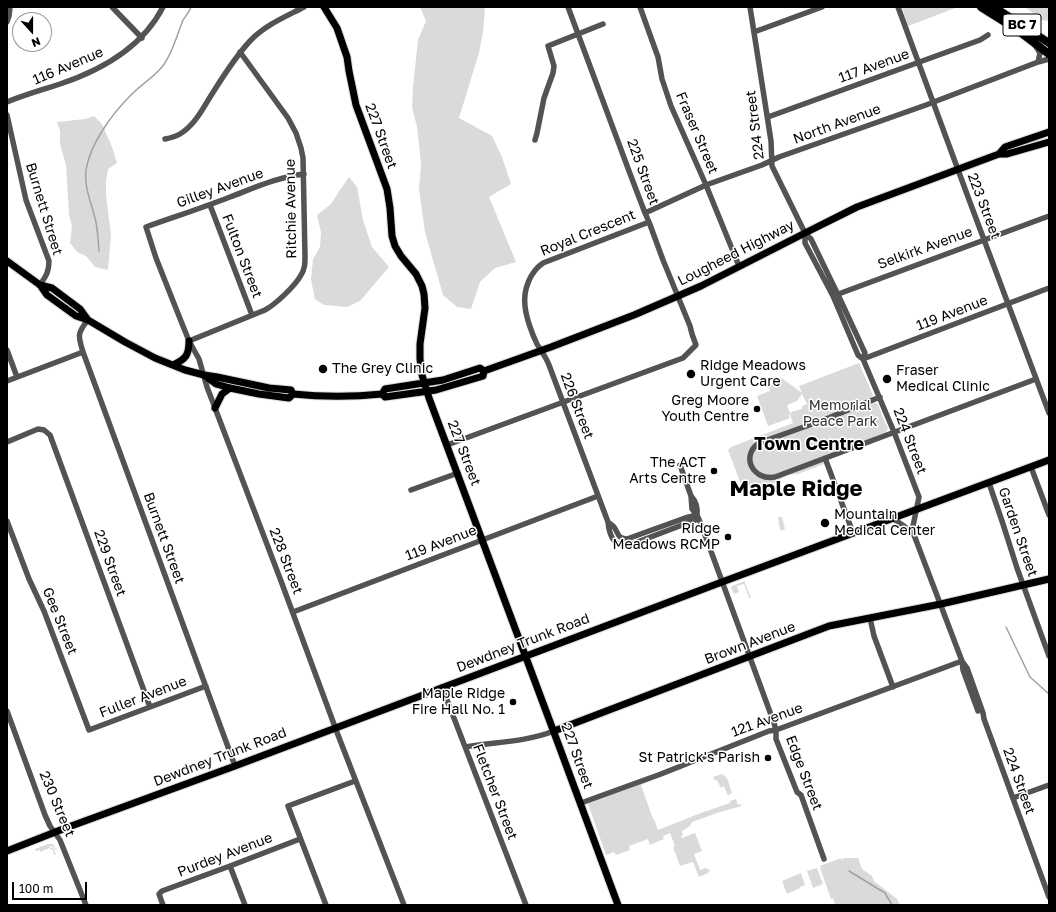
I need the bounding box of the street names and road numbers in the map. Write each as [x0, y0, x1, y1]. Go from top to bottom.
road number: BC 7 [1003, 14, 1041, 36]
street label: 116 Avenue [30, 44, 106, 88]
street label: 117 Avenue [836, 45, 912, 87]
street label: Fraser Street [672, 89, 722, 177]
street label: 224 Street [742, 89, 768, 161]
street label: North Avenue [791, 100, 883, 148]
street label: 227 Street [361, 101, 401, 171]
street label: 225 Street [623, 137, 663, 207]
street label: Ritchie Avenue [282, 159, 300, 259]
street label: Burnett Street [22, 161, 66, 257]
street label: Gilley Avenue [174, 165, 266, 211]
street label: 223 Street [964, 171, 1004, 241]
street label: Royal Crescent [538, 206, 638, 260]
street label: Fulton Street [218, 212, 266, 300]
street label: Lougheed Highway [675, 216, 797, 290]
street label: Selkirk Avenue [875, 223, 975, 273]
street label: 119 Avenue [914, 292, 990, 334]
street label: 226 Street [557, 370, 597, 442]
street label: 224 Street [890, 405, 930, 477]
street label: 227 Street [444, 418, 484, 488]
street label: Garden Street [995, 485, 1041, 579]
street label: Burnett Street [140, 490, 188, 586]
street label: 119 Avenue [403, 522, 479, 564]
street label: 228 Street [266, 525, 306, 597]
street label: 229 Street [90, 527, 130, 599]
street label: Gee Street [39, 585, 81, 657]
street label: Dewdney Trunk Road [454, 610, 592, 676]
street label: Brown Avenue [702, 618, 798, 668]
street label: Fuller Avenue [97, 673, 189, 721]
street label: 121 Avenue [729, 699, 805, 741]
street label: 227 Street [557, 721, 597, 791]
street label: Dewdney Trunk Road [151, 724, 289, 790]
street label: Edge Street [782, 733, 826, 813]
street label: Fletcher Street [469, 742, 521, 842]
street label: 224 Street [999, 745, 1039, 817]
street label: 230 Street [36, 769, 78, 839]
street label: Purdey Avenue [175, 829, 275, 881]

